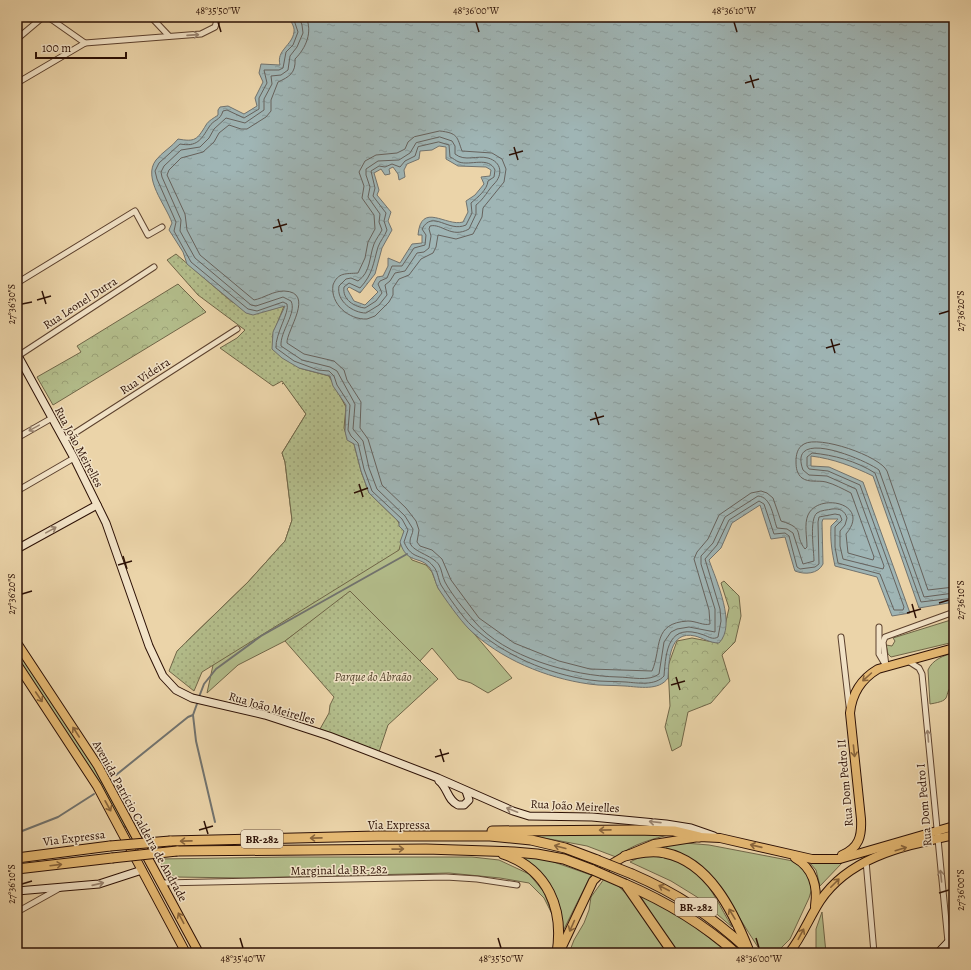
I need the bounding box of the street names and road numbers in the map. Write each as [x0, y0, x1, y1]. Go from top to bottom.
street label: Rua Leonel Dutra [40, 273, 120, 333]
street label: Rua Videira [117, 354, 174, 398]
street label: Rua João Meirelles [51, 404, 107, 490]
street label: Rua João Meirelles [227, 688, 317, 728]
street label: Avenida Patrício Caldeira de Andrade [88, 737, 191, 904]
street label: Rua Dom Pedro II [833, 739, 857, 827]
street label: Rua Dom Pedro I [912, 763, 936, 847]
street label: Rua João Meirelles [530, 796, 620, 816]
street label: Via Expressa [367, 817, 431, 833]
street label: Via Expressa [41, 826, 106, 850]
road number: BR-282 [241, 830, 283, 848]
street label: Marginal da BR-282 [290, 861, 388, 879]
road number: BR-282 [675, 898, 717, 916]

